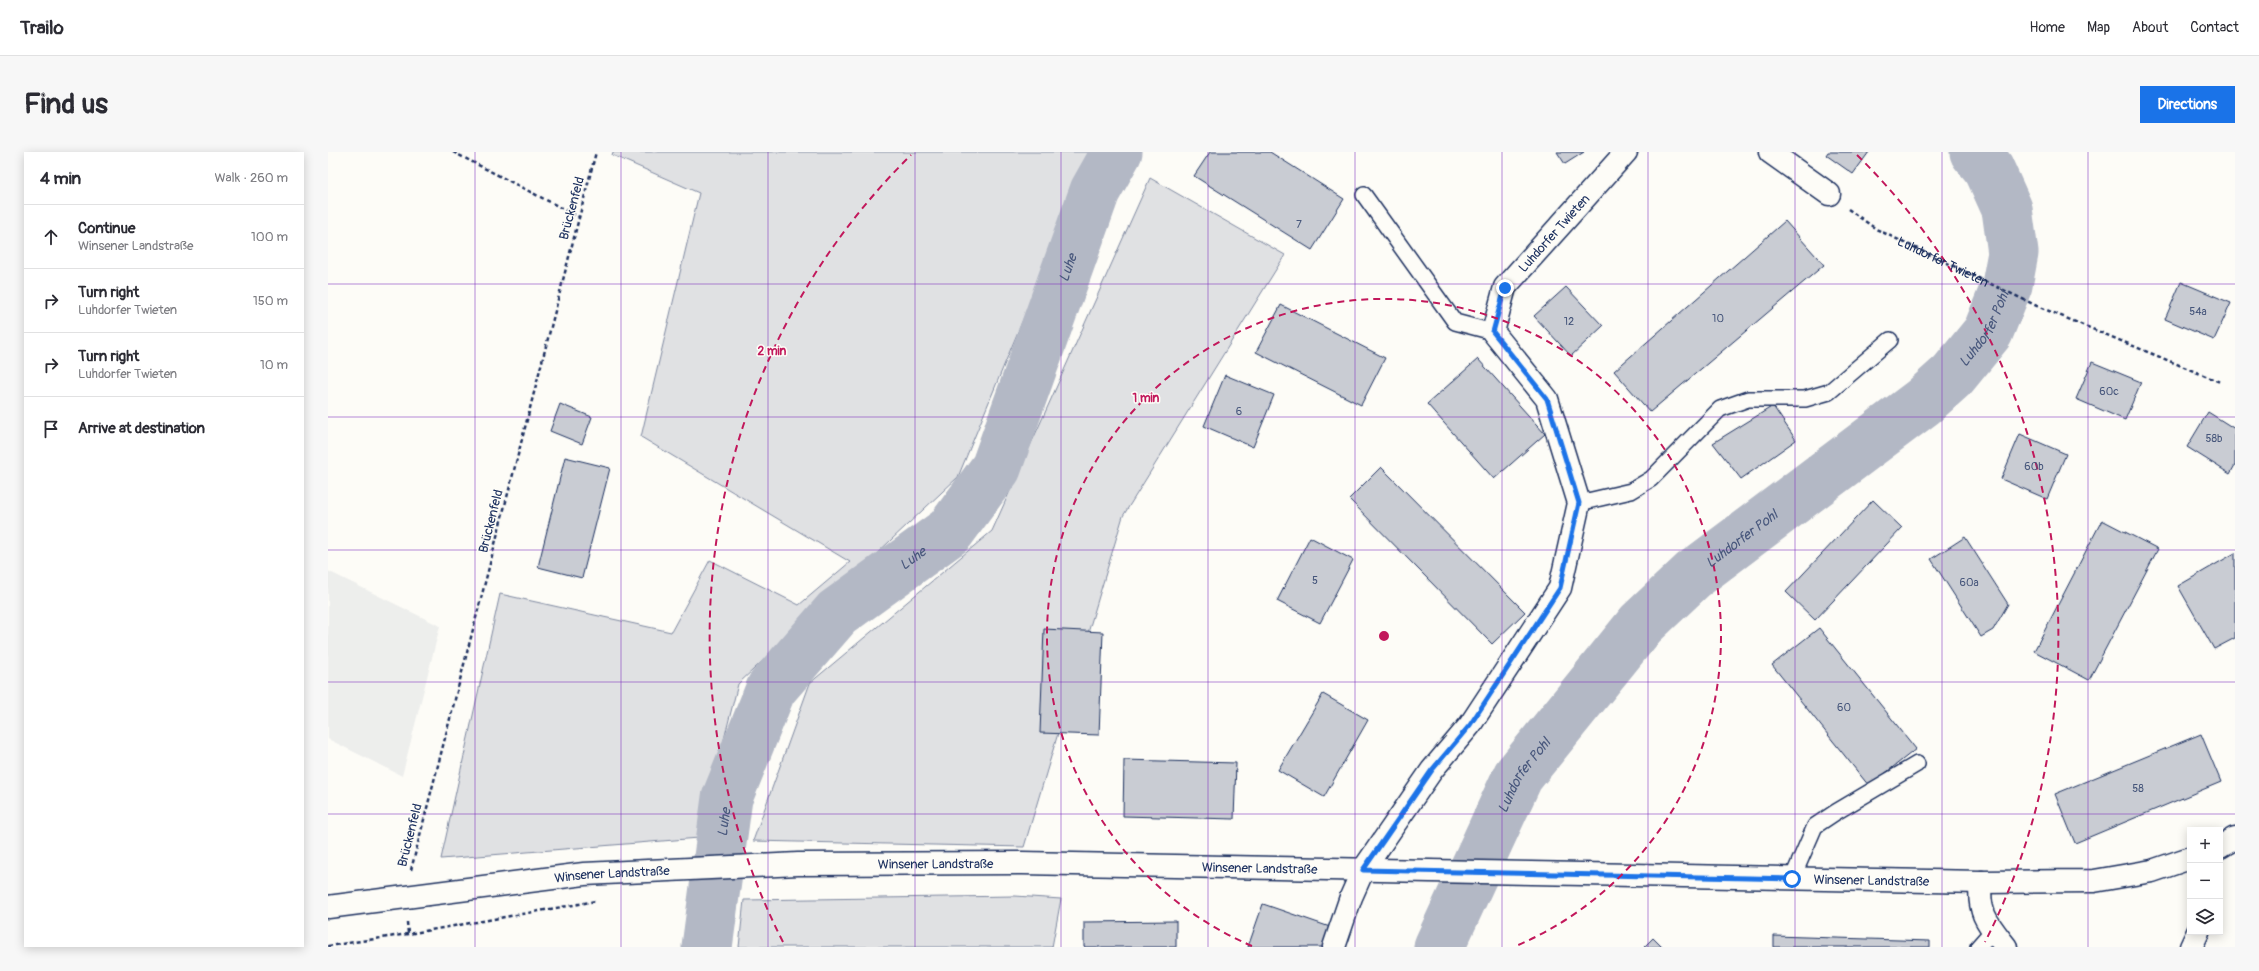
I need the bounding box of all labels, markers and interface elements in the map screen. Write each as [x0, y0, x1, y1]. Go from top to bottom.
text: Trailo [20, 16, 64, 40]
text: Home [2030, 19, 2065, 36]
text: Map [2087, 19, 2110, 36]
text: About [2132, 19, 2168, 36]
text: Contact [2190, 19, 2239, 36]
button: Directions [2140, 86, 2235, 123]
text: Find us [24, 87, 108, 122]
text: 4 min [40, 168, 81, 189]
text: Walk · 260 m [214, 170, 288, 186]
street label: Brückenfeld [556, 175, 588, 242]
street label: Luhdorfer Twieten [1515, 191, 1593, 276]
house number: 7 [1296, 218, 1302, 231]
text: Continue [78, 219, 136, 238]
icon: ahead [40, 226, 62, 248]
text: 100 m [251, 229, 288, 245]
street label: Luhdorfer Twieten [1895, 233, 1991, 291]
text: Winsener Landstraße [78, 238, 194, 254]
water label: Luhe [1055, 250, 1082, 284]
route end [1496, 279, 1514, 297]
text: Turn right [78, 283, 139, 302]
water label: Luhdorfer Pohl [1955, 287, 2013, 370]
icon: right [40, 290, 62, 312]
text: 150 m [253, 293, 288, 309]
text: Luhdorfer Twieten [78, 302, 177, 318]
house number: 54a [2189, 305, 2207, 318]
house number: 10 [1712, 312, 1724, 325]
house number: 12 [1564, 315, 1574, 328]
text: 2 min [758, 344, 787, 359]
text: Turn right [78, 347, 139, 366]
icon: right [40, 354, 62, 376]
text: 10 m [260, 357, 288, 373]
text: Luhdorfer Twieten [78, 366, 177, 382]
house number: 60c [2099, 385, 2119, 398]
text: 1 min [1133, 391, 1160, 406]
house number: 6 [1236, 405, 1242, 418]
icon: arrive [40, 418, 62, 440]
text: Arrive at destination [78, 419, 205, 438]
house number: 58b [2206, 432, 2222, 445]
house number: 60b [2024, 460, 2044, 473]
street label: Brückenfeld [475, 488, 507, 555]
water label: Luhdorfer Pohl [1702, 505, 1782, 571]
water label: Luhe [896, 542, 931, 574]
house number: 5 [1312, 574, 1318, 587]
house number: 60a [1959, 576, 1979, 589]
centre of rings [1377, 629, 1391, 643]
house number: 60 [1837, 701, 1851, 714]
water label: Luhdorfer Pohl [1494, 734, 1555, 815]
house number: 58 [2132, 782, 2144, 795]
street label: Brückenfeld [394, 802, 426, 869]
water label: Luhe [714, 805, 735, 837]
map controls [2187, 827, 2223, 935]
button: + [2187, 827, 2223, 863]
street label: Winsener Landstraße [878, 856, 994, 873]
street label: Winsener Landstraße [1202, 860, 1318, 878]
street label: Winsener Landstraße [553, 863, 671, 887]
button: − [2187, 863, 2223, 899]
route start [1783, 870, 1801, 888]
street label: Winsener Landstraße [1813, 872, 1930, 890]
button: layers [2187, 899, 2223, 935]

